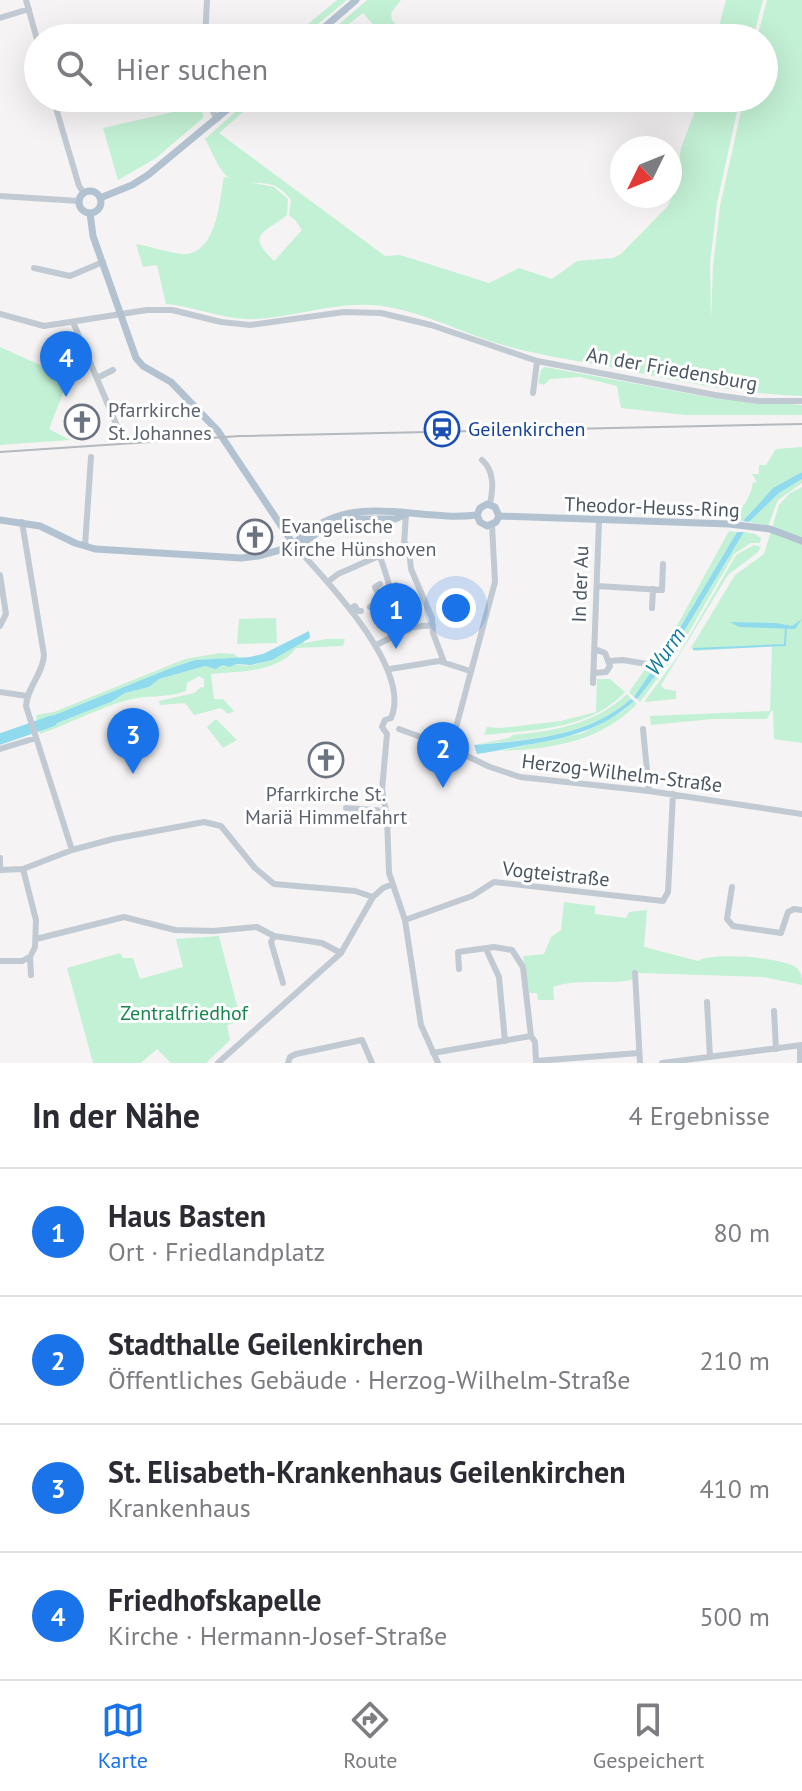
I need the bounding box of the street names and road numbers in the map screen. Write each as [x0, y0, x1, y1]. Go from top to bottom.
street label: An der Friedensburg [585, 341, 759, 397]
street label: Theodor-Heuss-Ring [564, 491, 740, 523]
street label: In der Au [566, 545, 594, 623]
street label: Herzog-Wilhelm-Straße [520, 748, 724, 798]
street label: Vogteistraße [500, 855, 611, 893]

